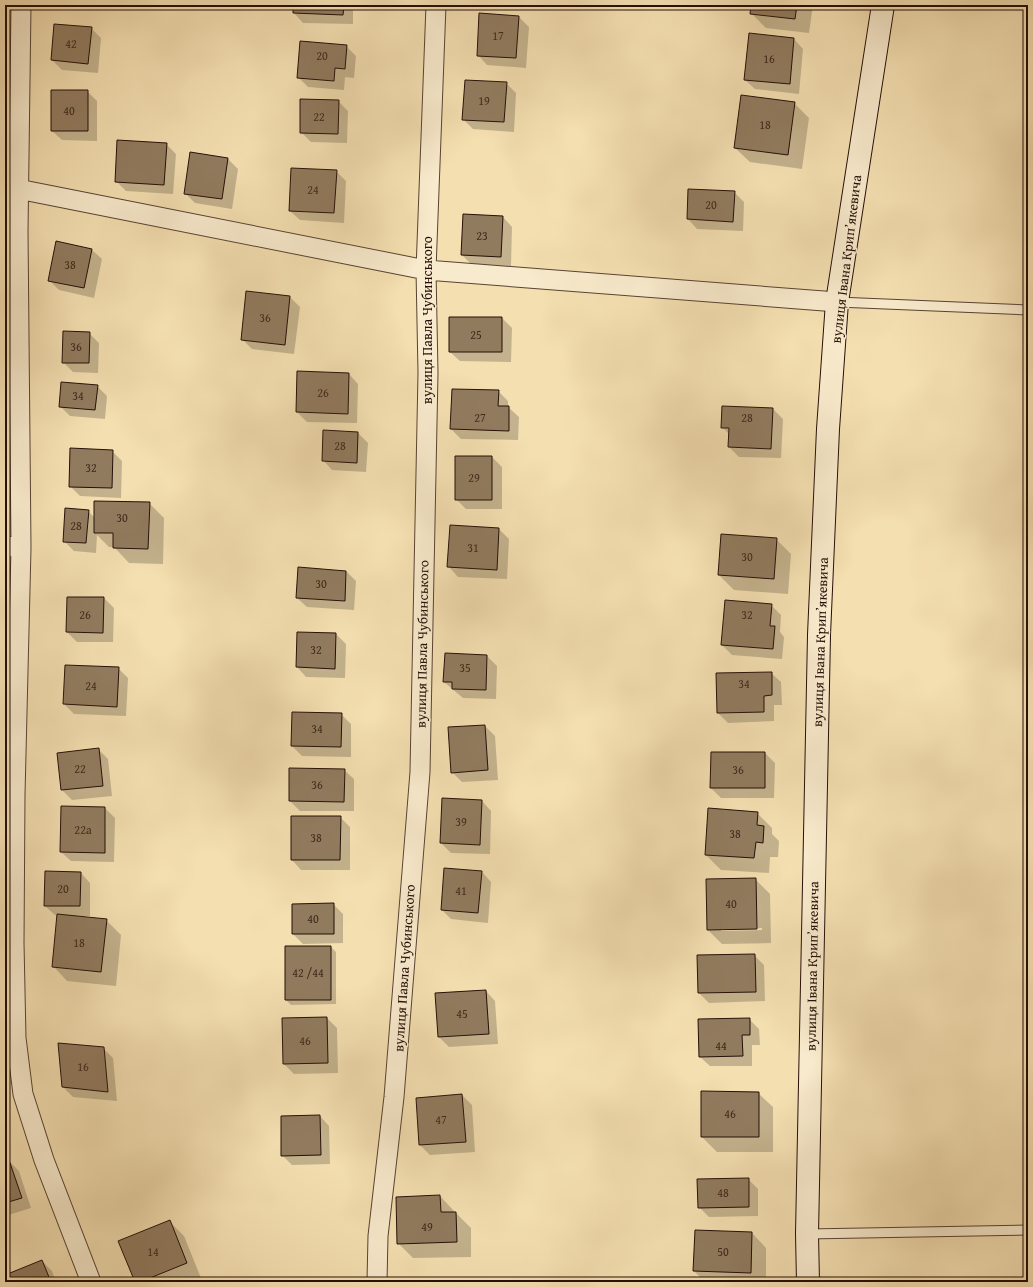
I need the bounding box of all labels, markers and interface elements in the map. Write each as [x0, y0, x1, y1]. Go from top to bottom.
house number: 17 [492, 27, 504, 44]
house number: 42 [65, 35, 77, 52]
house number: 20 [316, 47, 328, 64]
house number: 16 [763, 50, 775, 67]
house number: 19 [478, 92, 490, 109]
house number: 40 [63, 102, 75, 119]
house number: 22 [313, 108, 325, 125]
house number: 18 [759, 116, 771, 133]
street label: вулиця Івана Крипʼякевича [826, 173, 866, 344]
house number: 24 [307, 181, 319, 198]
house number: 20 [705, 196, 717, 213]
house number: 23 [476, 227, 488, 244]
street label: вулиця Павла Чубинського [417, 236, 437, 404]
house number: 38 [64, 256, 76, 273]
house number: 36 [259, 309, 271, 326]
house number: 25 [470, 326, 482, 343]
house number: 36 [70, 338, 82, 355]
house number: 26 [317, 384, 329, 401]
house number: 34 [72, 387, 84, 404]
house number: 27 [474, 409, 486, 426]
house number: 28 [741, 409, 753, 426]
house number: 28 [334, 437, 346, 454]
house number: 32 [85, 459, 97, 476]
house number: 29 [468, 469, 480, 486]
house number: 30 [116, 509, 128, 526]
house number: 28 [70, 517, 82, 534]
house number: 31 [467, 539, 479, 556]
house number: 30 [741, 548, 753, 565]
street label: вулиця Івана Крипʼякевича [807, 557, 833, 727]
street label: вулиця Павла Чубинського [411, 560, 433, 728]
house number: 30 [315, 575, 327, 592]
house number: 26 [79, 606, 91, 623]
house number: 32 [741, 606, 753, 623]
house number: 32 [310, 641, 322, 658]
house number: 35 [459, 659, 471, 676]
house number: 34 [738, 675, 750, 692]
house number: 24 [85, 677, 97, 694]
house number: 34 [311, 720, 323, 737]
house number: 22 [74, 760, 86, 777]
house number: 36 [732, 761, 744, 778]
house number: 36 [311, 776, 323, 793]
house number: 39 [455, 813, 467, 830]
house number: 22а [74, 821, 92, 838]
house number: 38 [729, 825, 741, 842]
house number: 38 [310, 829, 322, 846]
house number: 20 [57, 880, 69, 897]
street label: вулиця Івана Крипʼякевича [801, 881, 823, 1051]
house number: 41 [455, 882, 467, 899]
street label: вулиця Павла Чубинського [388, 884, 420, 1052]
house number: 40 [725, 895, 737, 912]
house number: 40 [307, 910, 319, 927]
house number: 18 [73, 934, 85, 951]
house number: 42 /44 [292, 964, 324, 981]
house number: 45 [456, 1005, 468, 1022]
house number: 46 [299, 1032, 311, 1049]
house number: 44 [715, 1037, 727, 1054]
house number: 16 [77, 1058, 89, 1075]
house number: 46 [724, 1105, 736, 1122]
house number: 47 [435, 1111, 447, 1128]
house number: 48 [717, 1184, 729, 1201]
house number: 49 [421, 1218, 433, 1235]
house number: 14 [147, 1243, 159, 1260]
house number: 50 [717, 1243, 729, 1260]

